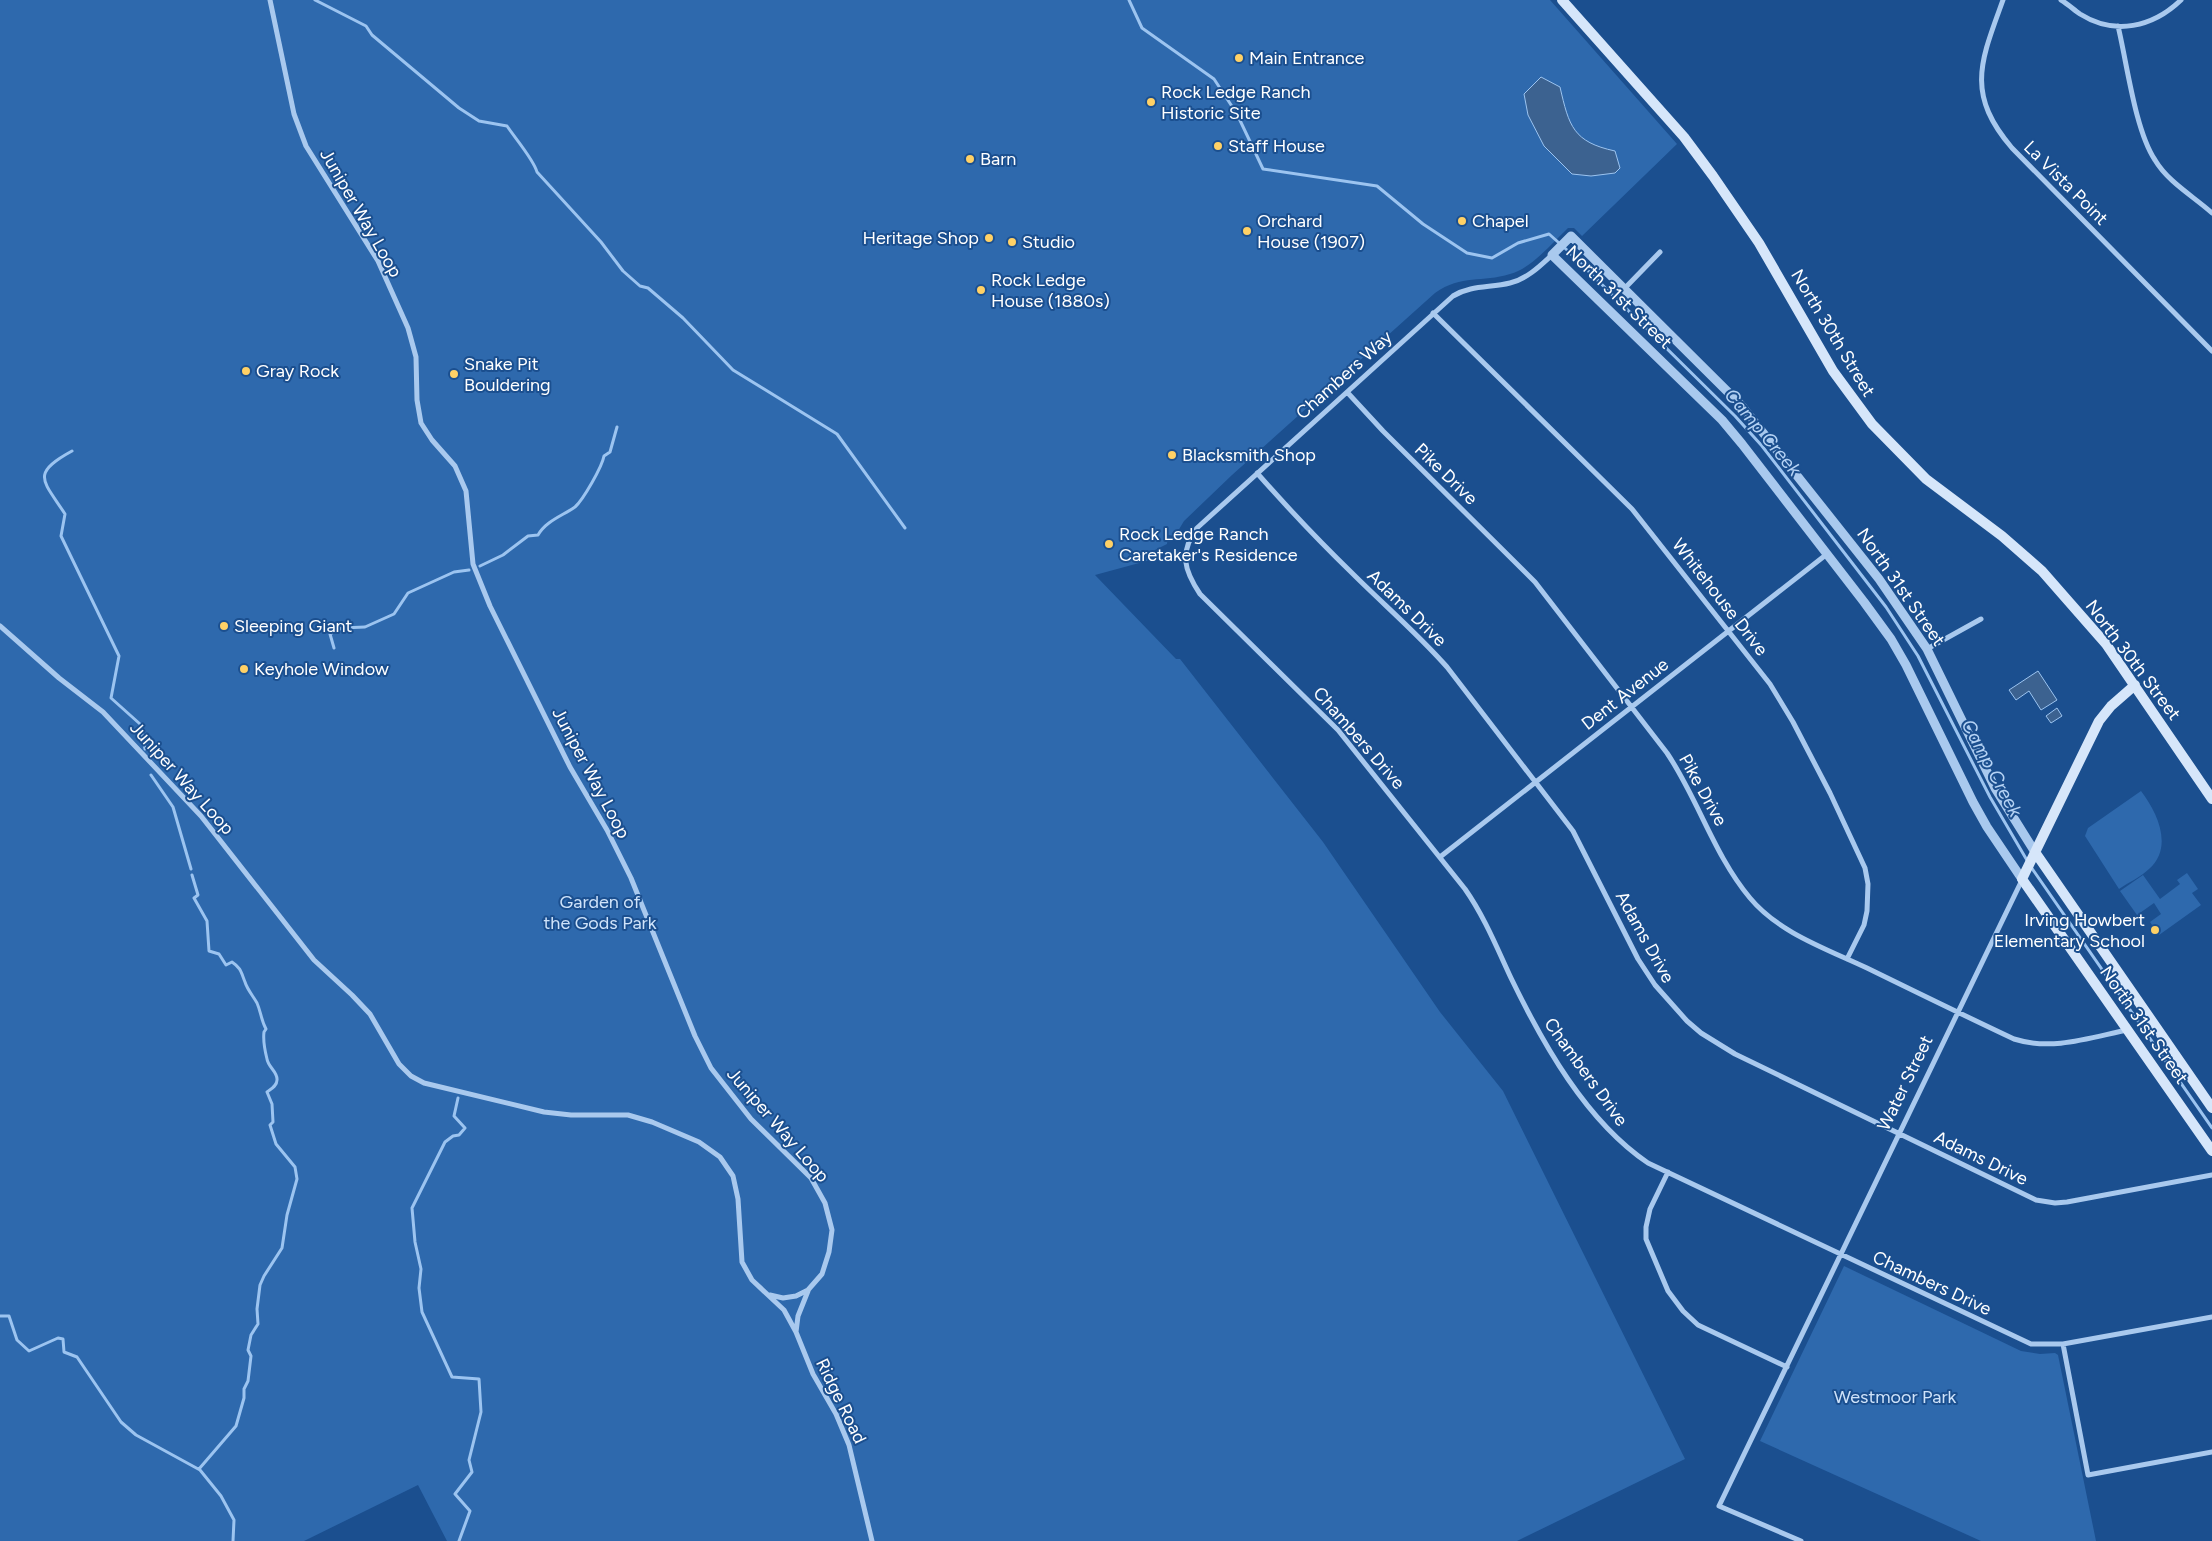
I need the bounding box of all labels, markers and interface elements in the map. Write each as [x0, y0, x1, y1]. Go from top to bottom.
place label: Main Entrance [1249, 47, 1365, 69]
marker: Main Entrance [1233, 52, 1245, 64]
place label: Rock Ledge Ranch Historic Site [1161, 81, 1310, 124]
marker: Rock Ledge Ranch Historic Site [1145, 96, 1157, 108]
place label: Staff House [1228, 135, 1325, 157]
street label: La Vista Point [2019, 136, 2113, 230]
marker: Staff House [1212, 140, 1224, 152]
street label: Juniper Way Loop [315, 145, 407, 281]
place label: Barn [980, 148, 1016, 170]
marker: Barn [964, 153, 976, 165]
place label: Orchard House (1907) [1257, 210, 1365, 253]
place label: Chapel [1472, 210, 1529, 232]
marker: Chapel [1456, 215, 1468, 227]
marker: Orchard House (1907) [1241, 225, 1253, 237]
place label: Heritage Shop [862, 227, 979, 249]
place label: Studio [1022, 231, 1075, 253]
marker: Heritage Shop [983, 232, 995, 244]
marker: Studio [1006, 236, 1018, 248]
street label: North 31st Street [1561, 241, 1677, 353]
street label: North 30th Street [1786, 265, 1880, 401]
place label: Rock Ledge House (1880s) [991, 269, 1110, 312]
marker: Rock Ledge House (1880s) [975, 284, 987, 296]
street label: Chambers Way [1291, 326, 1397, 424]
place label: Snake Pit Bouldering [464, 353, 551, 396]
place label: Gray Rock [256, 360, 339, 382]
marker: Gray Rock [240, 365, 252, 377]
marker: Snake Pit Bouldering [448, 368, 460, 380]
water label: Camp Creek [1720, 384, 1807, 481]
street label: Pike Drive [1410, 439, 1482, 509]
place label: Blacksmith Shop [1182, 444, 1316, 466]
marker: Blacksmith Shop [1166, 449, 1178, 461]
place label: Rock Ledge Ranch Caretaker's Residence [1119, 523, 1298, 566]
street label: North 31st Street [1852, 524, 1950, 650]
street label: Whitehouse Drive [1667, 534, 1773, 660]
marker: Rock Ledge Ranch Caretaker's Residence [1103, 538, 1115, 550]
street label: Adams Drive [1363, 565, 1451, 651]
street label: North 30th Street [2081, 596, 2185, 725]
place label: Sleeping Giant [234, 615, 353, 637]
marker: Sleeping Giant [218, 620, 230, 632]
street label: Dent Avenue [1577, 653, 1673, 735]
place label: Keyhole Window [254, 658, 389, 680]
marker: Keyhole Window [238, 663, 250, 675]
street label: Chambers Drive [1309, 682, 1410, 794]
street label: Juniper Way Loop [547, 704, 635, 842]
water label: Camp Creek [1957, 715, 2028, 821]
street label: Juniper Way Loop [125, 717, 239, 839]
street label: Pike Drive [1674, 750, 1732, 830]
street label: Adams Drive [1611, 887, 1679, 987]
park label: Garden of the Gods Park [544, 891, 657, 934]
place label: Irving Howbert Elementary School [1994, 909, 2145, 952]
marker: Irving Howbert Elementary School [2149, 924, 2161, 936]
street label: North 31st Street [2095, 962, 2193, 1088]
street label: Chambers Drive [1539, 1014, 1633, 1131]
street label: Water Street [1872, 1032, 1938, 1134]
street label: Juniper Way Loop [722, 1063, 834, 1187]
street label: Adams Drive [1931, 1126, 2032, 1190]
street label: Chambers Drive [1869, 1246, 1995, 1320]
street label: Ridge Road [811, 1355, 871, 1447]
park label: Westmoor Park [1834, 1386, 1957, 1408]

